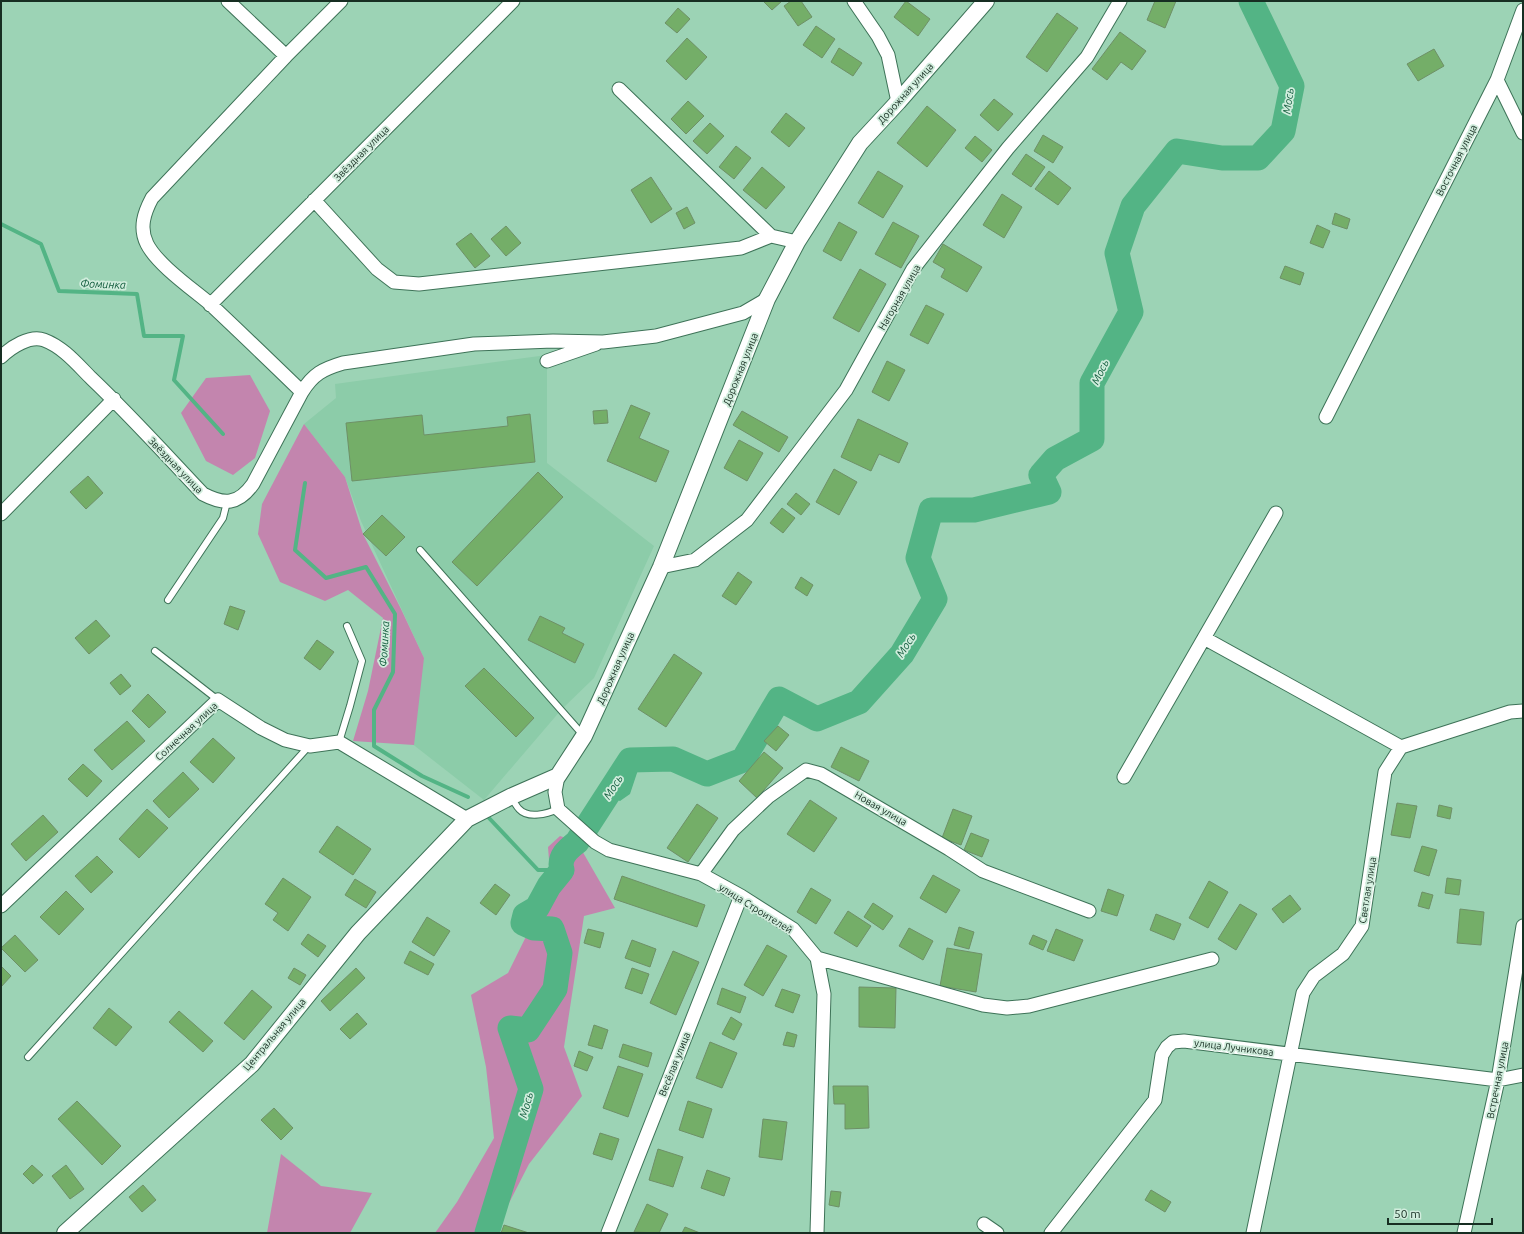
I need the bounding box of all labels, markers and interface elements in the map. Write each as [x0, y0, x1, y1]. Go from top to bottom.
street label: Дорожная улица [875, 61, 936, 126]
water label: Мось [1280, 87, 1296, 115]
street label: Восточная улица [1434, 123, 1479, 198]
street label: Звёздная улица [332, 124, 391, 183]
street label: Нагорная улица [876, 263, 923, 332]
water label: Фоминка [80, 277, 126, 291]
street label: Дорожная улица [721, 331, 760, 407]
water label: Мось [1089, 357, 1111, 386]
street label: Звёздная улица [146, 435, 205, 496]
water label: Фоминка [377, 621, 391, 667]
street label: Дорожная улица [595, 630, 636, 706]
water label: Мось [894, 631, 918, 659]
street label: Солнечная улица [153, 700, 220, 763]
water label: Мось [601, 773, 625, 801]
street label: Новая улица [853, 789, 909, 828]
street label: Светлая улица [1357, 856, 1378, 924]
street label: улица Строителей [717, 881, 795, 936]
street label: Центральная улица [241, 996, 308, 1073]
street label: Весёлая улица [657, 1031, 692, 1098]
street label: улица Лучникова [1194, 1037, 1274, 1058]
street label: Встречная улица [1485, 1041, 1510, 1120]
water label: Мось [517, 1091, 535, 1119]
scale bar [1388, 1200, 1492, 1226]
text: 50 m [1394, 1207, 1421, 1220]

